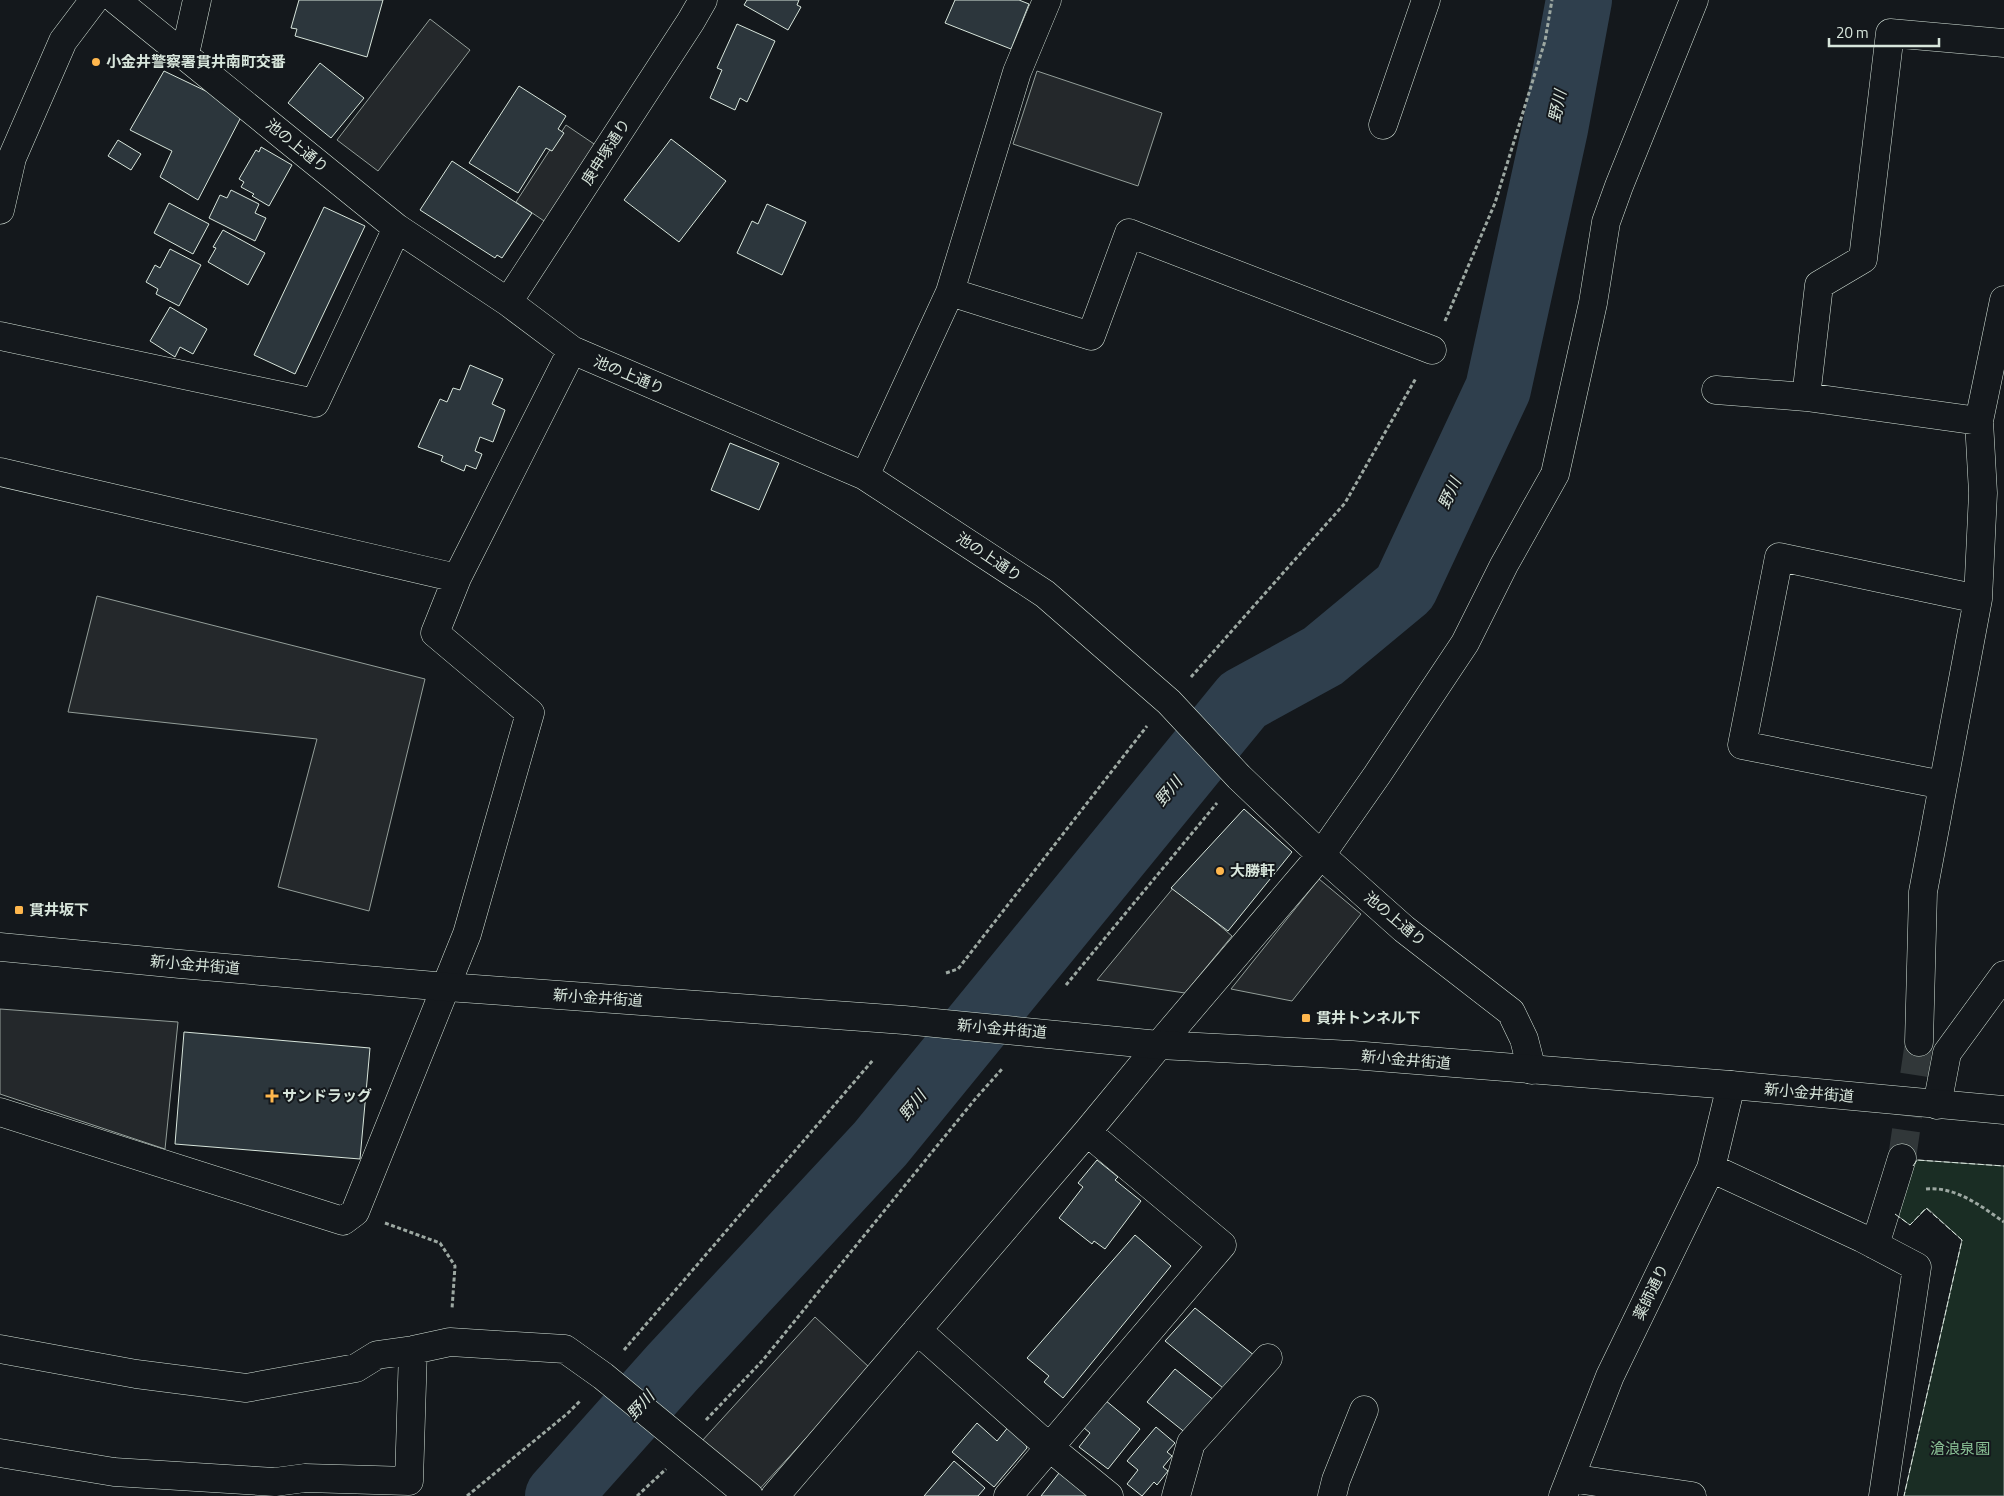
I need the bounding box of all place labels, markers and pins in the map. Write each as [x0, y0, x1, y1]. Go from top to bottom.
place label: 小金井警察署貫井南町交番 [106, 50, 286, 73]
marker: 小金井警察署貫井南町交番 [90, 56, 102, 68]
place label: 大勝軒 [1230, 859, 1275, 882]
marker: 大勝軒 [1214, 865, 1226, 877]
place label: 貫井坂下 [29, 898, 89, 921]
marker: 貫井坂下 [13, 904, 25, 916]
place label: 貫井トンネル下 [1316, 1006, 1421, 1029]
marker: 貫井トンネル下 [1300, 1012, 1312, 1024]
place label: サンドラッグ [282, 1084, 372, 1107]
marker: サンドラッグ [266, 1090, 278, 1102]

